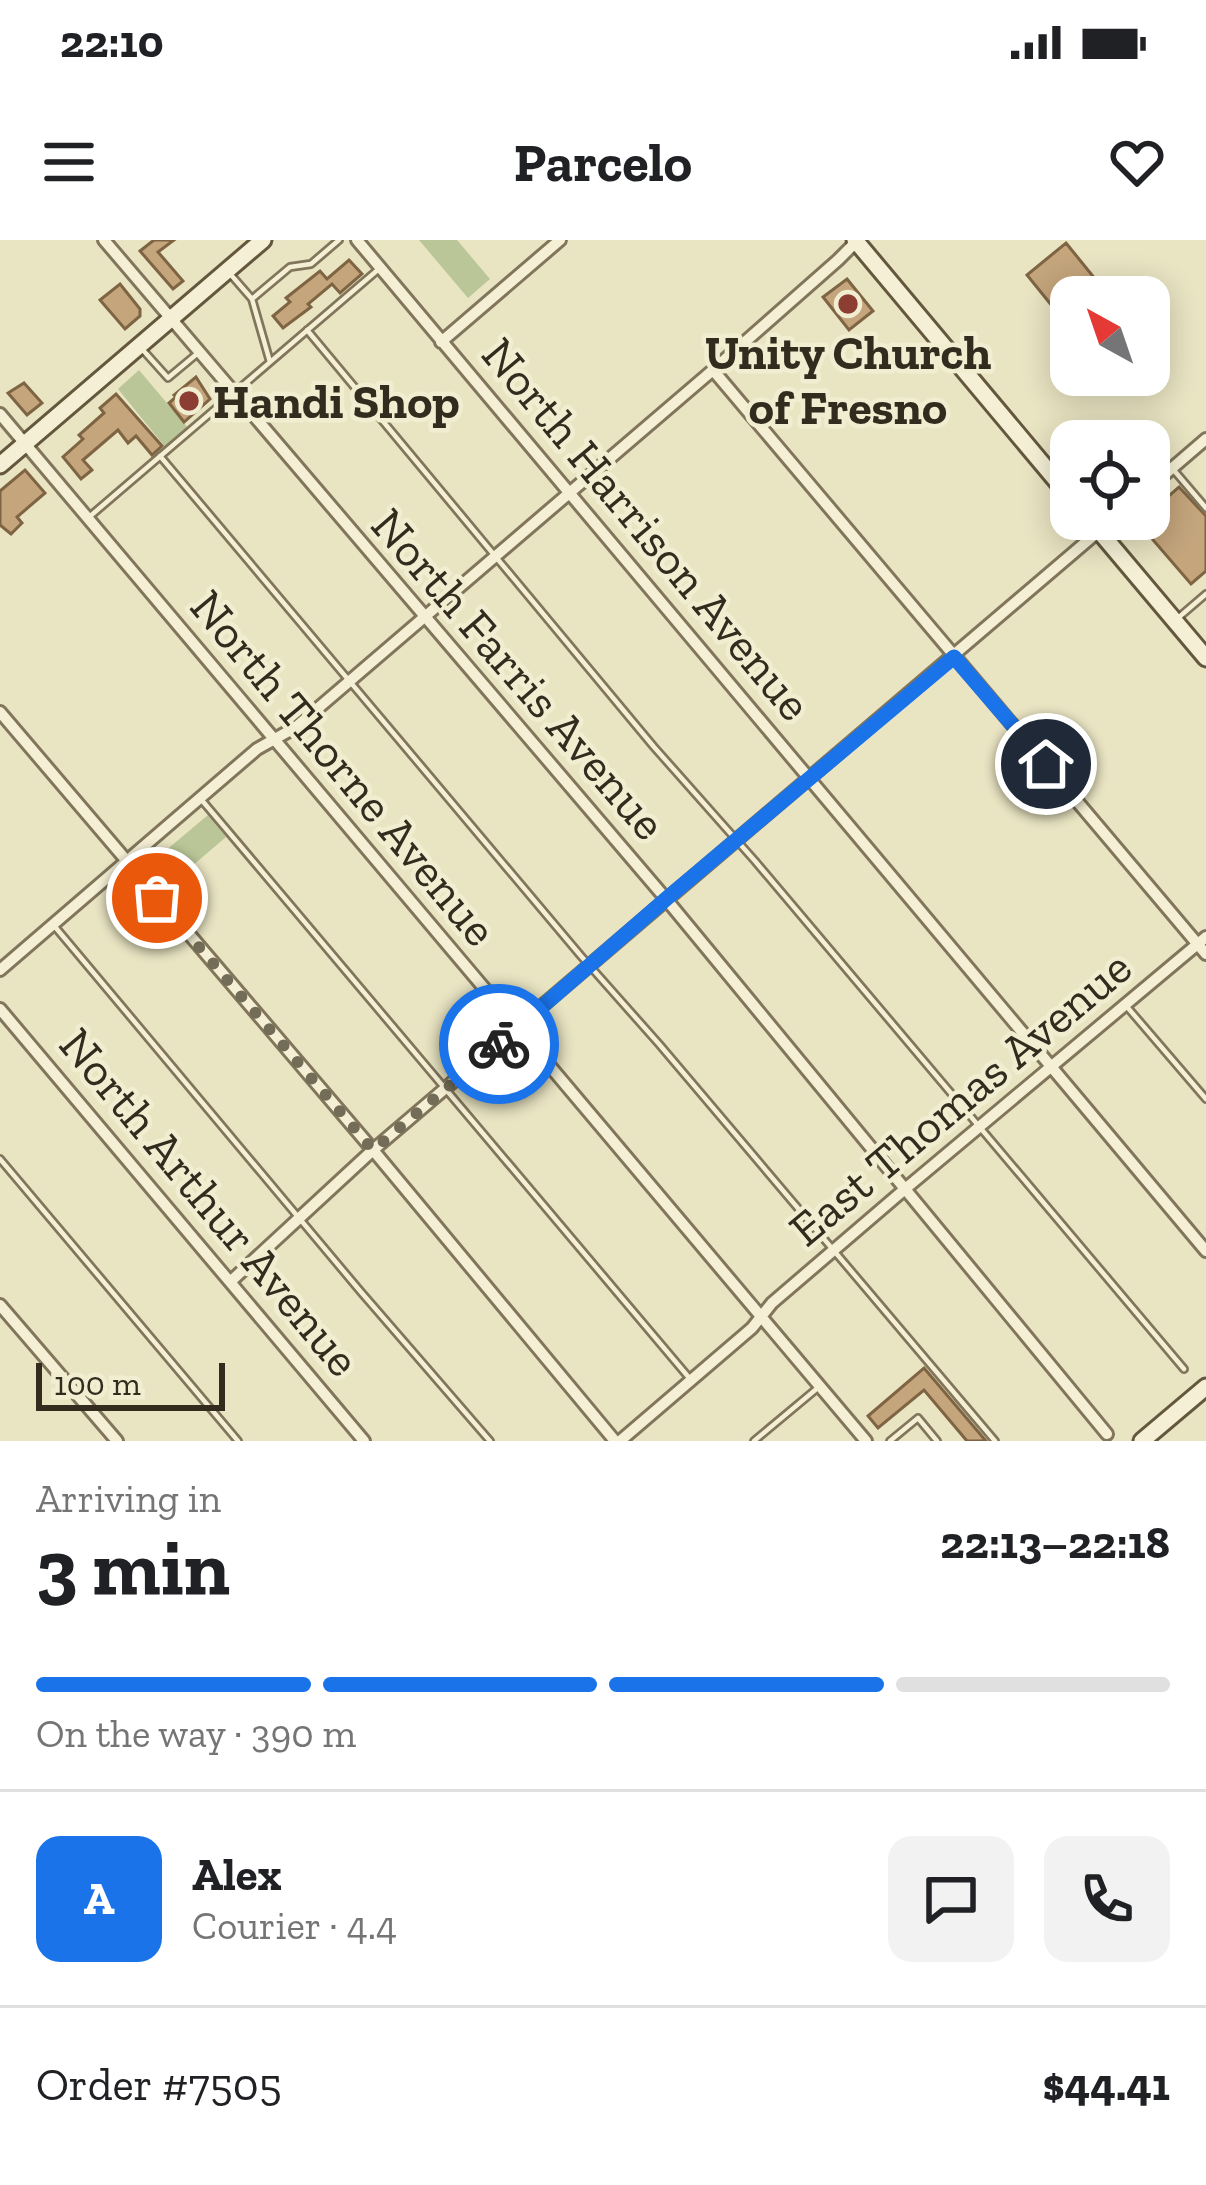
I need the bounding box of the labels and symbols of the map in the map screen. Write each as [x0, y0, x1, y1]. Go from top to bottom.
north arrow [1050, 276, 1170, 396]
marker: Unity Church of Fresno [835, 291, 861, 317]
place label: Unity Church of Fresno [705, 324, 991, 436]
street label: North Harrison Avenue [470, 326, 824, 732]
place label: Handi Shop [213, 373, 460, 430]
marker: Handi Shop [176, 388, 202, 414]
street label: North Farris Avenue [360, 497, 678, 851]
street label: North Thorne Avenue [179, 579, 509, 957]
pin [995, 713, 1097, 815]
pin [106, 847, 208, 949]
street label: East Thomas Avenue [777, 938, 1143, 1258]
courier [439, 984, 559, 1104]
street label: North Arthur Avenue [48, 1016, 372, 1388]
scale bar [36, 1357, 225, 1410]

